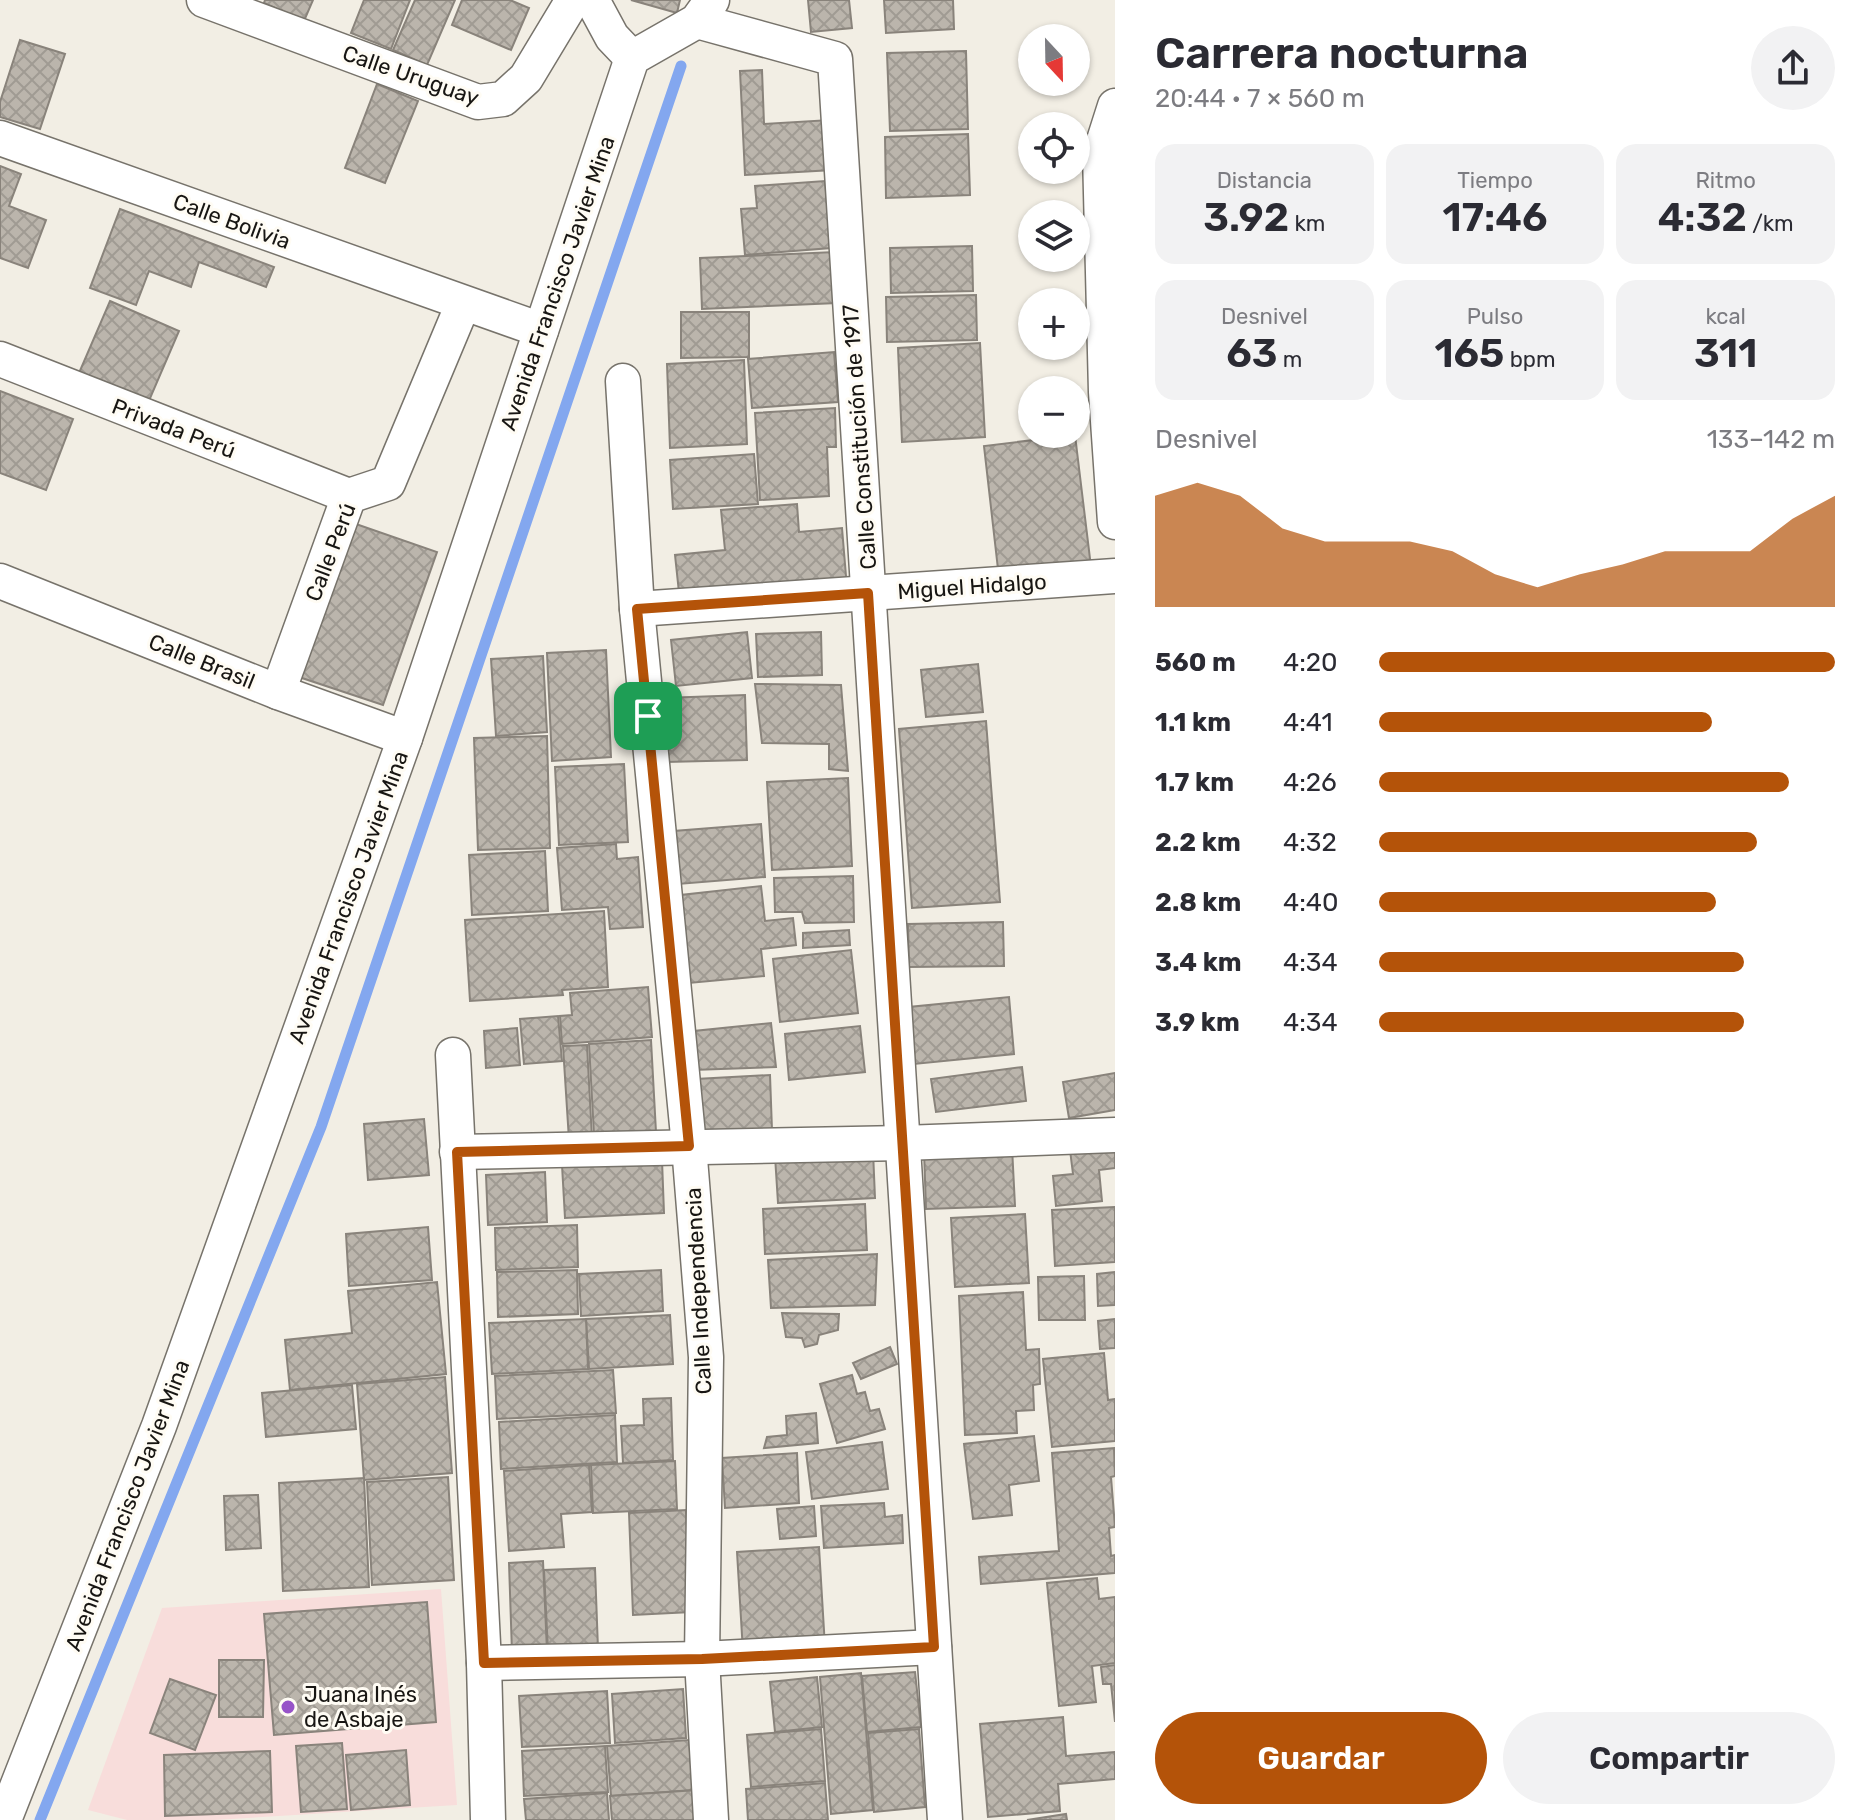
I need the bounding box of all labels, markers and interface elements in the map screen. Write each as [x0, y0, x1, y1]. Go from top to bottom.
north arrow [1018, 24, 1090, 96]
map controls [1018, 24, 1090, 448]
button: share [1751, 26, 1835, 110]
text: Carrera nocturna [1155, 27, 1529, 79]
street label: Calle Uruguay [339, 39, 483, 111]
text: 20:44 · 7 × 560 m [1155, 83, 1365, 114]
button: locate [1018, 112, 1090, 184]
street label: Avenida Francisco Javier Mina [494, 132, 621, 434]
text: Distancia [1217, 167, 1312, 194]
text: Tiempo [1457, 167, 1533, 194]
text: Ritmo [1695, 167, 1756, 194]
street label: Calle Bolivia [169, 188, 294, 255]
text: 3.92 [1203, 194, 1289, 241]
text: 17:46 [1442, 194, 1547, 241]
text: 4:32 [1658, 194, 1747, 241]
button: layers [1018, 200, 1090, 272]
text: km [1289, 210, 1325, 237]
text: /km [1747, 210, 1794, 237]
button: + [1018, 288, 1090, 360]
text: Desnivel [1221, 303, 1308, 330]
text: Pulso [1467, 303, 1523, 330]
text: kcal [1705, 303, 1746, 330]
street label: Calle Constitución de 1917 [837, 304, 882, 570]
text: 63 [1226, 330, 1277, 377]
text: 165 [1434, 330, 1504, 377]
text: 311 [1694, 330, 1757, 377]
text: m [1277, 346, 1302, 373]
text: bpm [1504, 346, 1556, 373]
button: − [1018, 376, 1090, 448]
street label: Privada Perú [108, 393, 239, 464]
text: Desnivel [1155, 424, 1258, 455]
text: 133–142 m [1707, 424, 1835, 455]
street label: Calle Perú [299, 499, 362, 605]
street label: Miguel Hidalgo [896, 568, 1048, 605]
street label: Calle Brasil [145, 628, 259, 695]
text: 560 m [1155, 647, 1236, 678]
text: 4:20 [1283, 647, 1338, 678]
pin [614, 682, 682, 750]
icon: arrive [626, 694, 670, 738]
text: 1.1 km [1155, 707, 1231, 738]
text: 4:41 [1283, 707, 1333, 738]
street label: Avenida Francisco Javier Mina [283, 747, 414, 1047]
text: 1.7 km [1155, 767, 1234, 798]
text: 4:26 [1283, 767, 1337, 798]
text: 2.2 km [1155, 827, 1241, 858]
text: 4:32 [1283, 827, 1337, 858]
text: 2.8 km [1155, 887, 1241, 918]
text: 4:40 [1283, 887, 1338, 918]
text: 3.4 km [1155, 947, 1242, 978]
text: 4:34 [1283, 947, 1338, 978]
text: 3.9 km [1155, 1007, 1240, 1038]
text: 4:34 [1283, 1007, 1338, 1038]
street label: Calle Independencia [680, 1187, 717, 1395]
street label: Avenida Francisco Javier Mina [59, 1356, 196, 1655]
place label: Juana Inés de Asbaje [304, 1681, 417, 1733]
marker: Juana Inés de Asbaje [279, 1698, 297, 1716]
button: Guardar [1155, 1712, 1487, 1804]
button: Compartir [1503, 1712, 1835, 1804]

